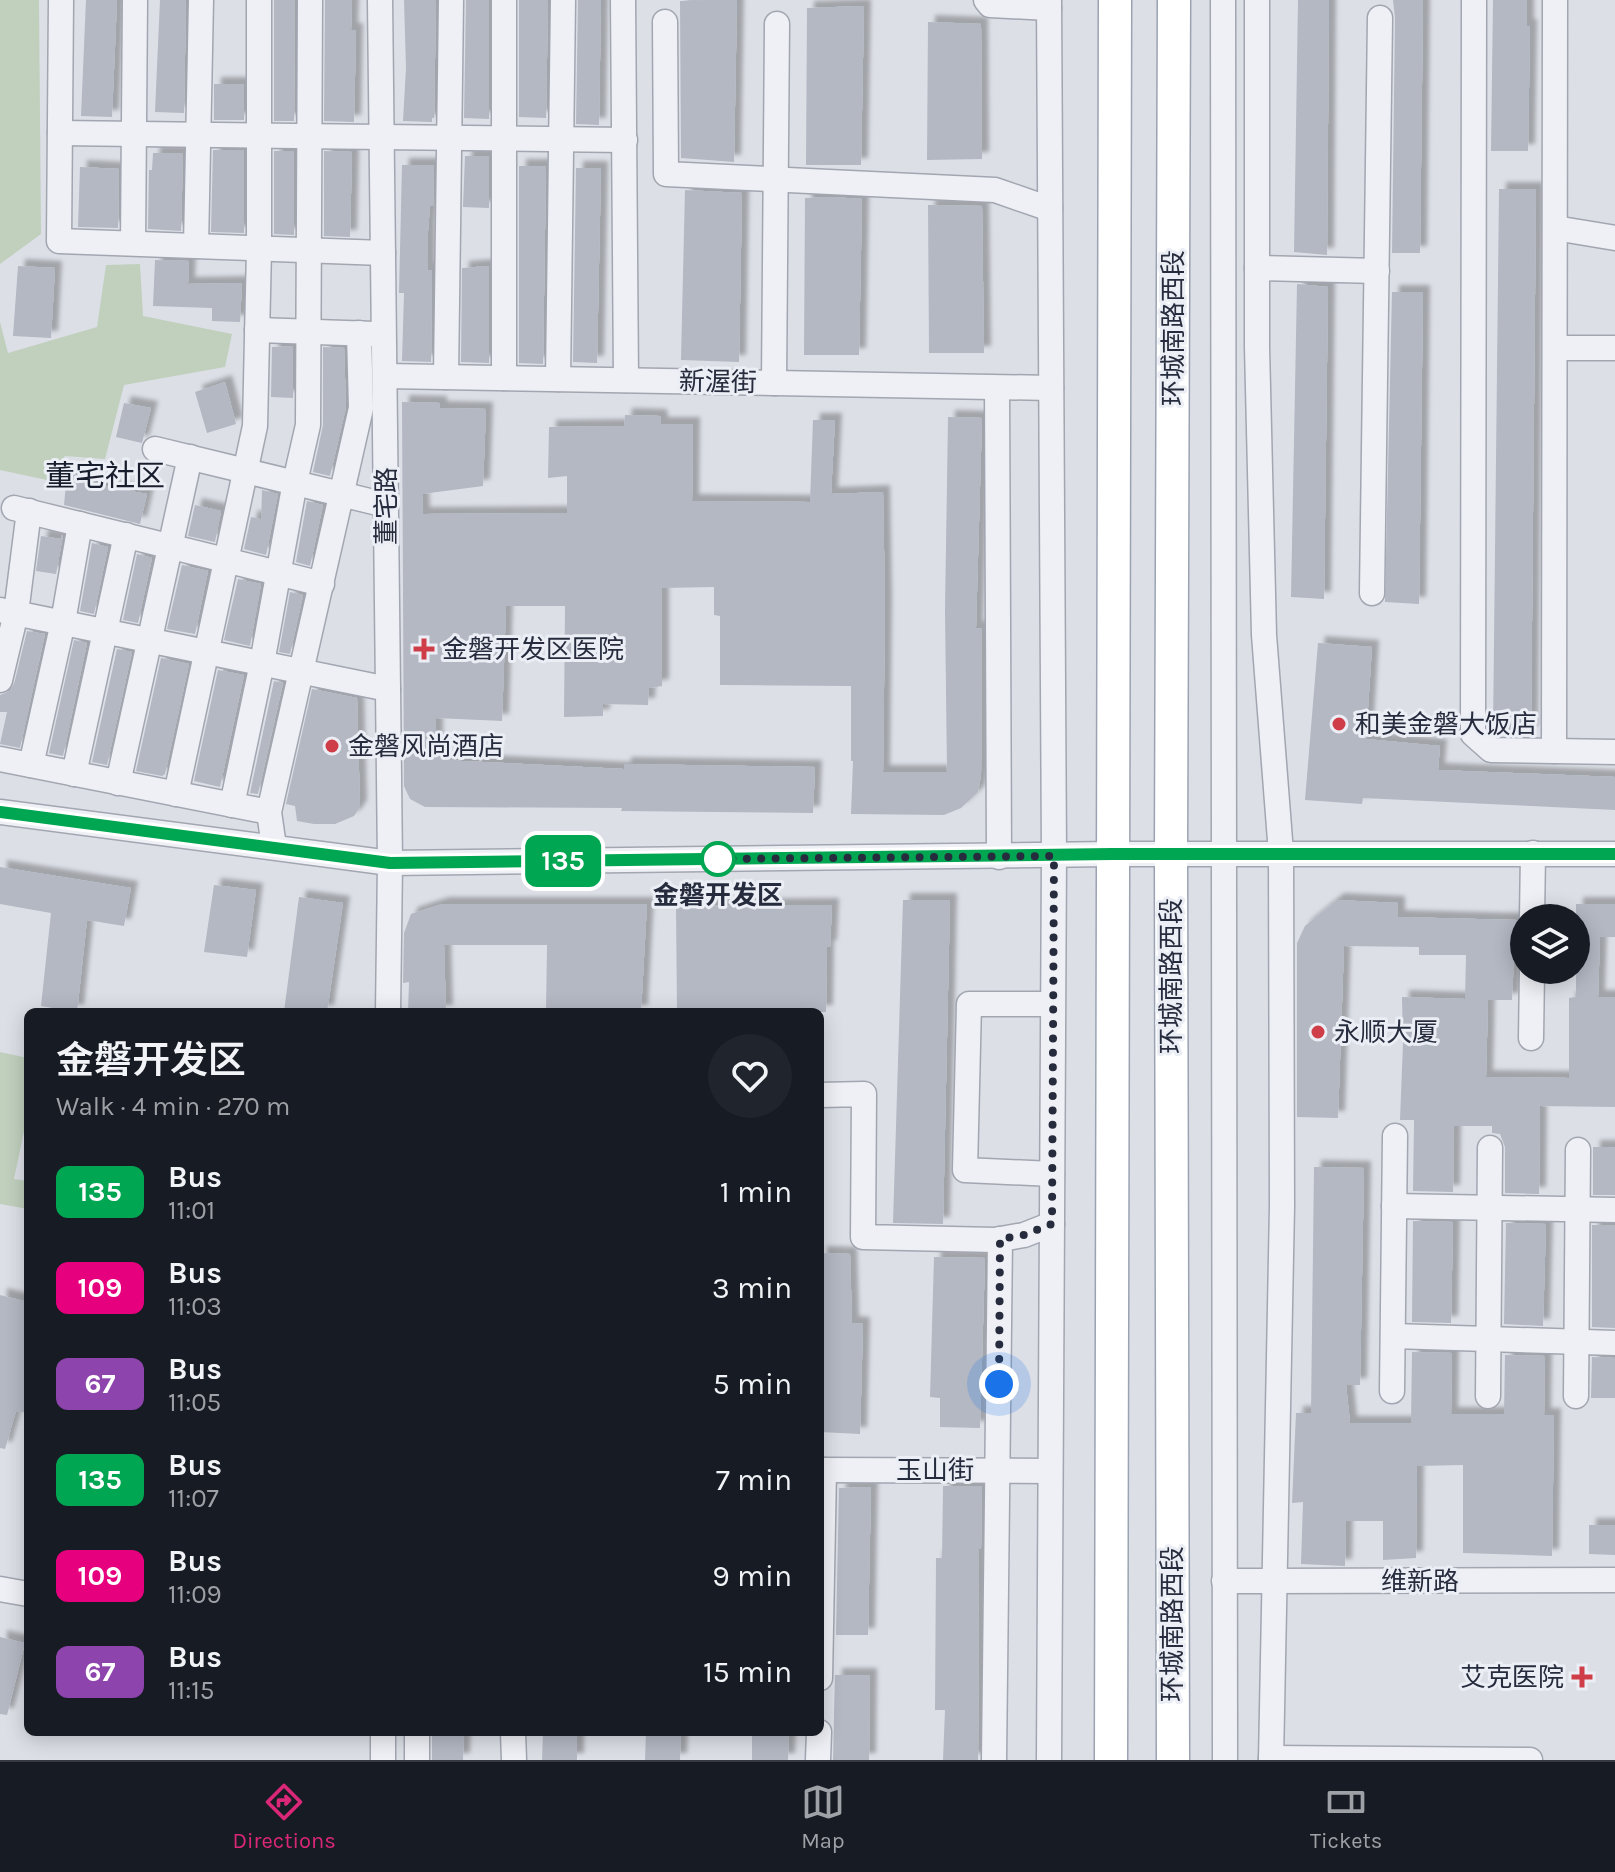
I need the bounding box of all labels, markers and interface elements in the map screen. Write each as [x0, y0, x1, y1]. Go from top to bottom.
street label: 环城南路西段 [1158, 250, 1189, 406]
street label: 新渥街 [679, 366, 757, 398]
district label: 董宅社区 [45, 458, 165, 494]
street label: 董宅路 [371, 467, 402, 545]
place label: 金磐开发区医院 [442, 634, 624, 665]
marker: 金磐开发区医院 [413, 638, 435, 660]
place label: 和美金磐大饭店 [1355, 709, 1537, 740]
marker: 和美金磐大饭店 [1330, 715, 1348, 733]
place label: 金磐风尚酒店 [348, 731, 504, 762]
marker: 金磐风尚酒店 [323, 737, 341, 755]
line badge: 135 [517, 835, 609, 887]
marker: 金磐开发区 [701, 842, 735, 876]
text: 135 [541, 844, 585, 877]
place label: 金磐开发区 [653, 880, 783, 911]
street label: 环城南路西段 [1156, 898, 1187, 1054]
map controls [1510, 904, 1590, 984]
button: layers [1510, 904, 1590, 984]
place label: 永顺大厦 [1334, 1017, 1438, 1048]
marker: 永顺大厦 [1309, 1023, 1327, 1041]
button: heart [708, 1034, 792, 1118]
text: 金磐开发区 [56, 1038, 246, 1083]
text: Walk · 4 min · 270 m [56, 1091, 290, 1122]
text: Bus [168, 1159, 222, 1195]
text: 1 min [720, 1174, 792, 1210]
text: 135 [78, 1175, 122, 1208]
text: 11:01 [168, 1195, 215, 1226]
text: Bus [168, 1255, 222, 1291]
text: 3 min [712, 1270, 792, 1306]
text: 109 [78, 1271, 122, 1304]
text: 11:03 [168, 1291, 222, 1322]
text: Bus [168, 1351, 222, 1387]
your location [979, 1364, 1019, 1404]
text: 5 min [713, 1366, 792, 1402]
text: 67 [85, 1367, 115, 1400]
text: 11:05 [168, 1387, 221, 1418]
text: Bus [168, 1447, 222, 1483]
street label: 玉山街 [896, 1455, 974, 1486]
text: 7 min [716, 1462, 792, 1498]
text: 135 [78, 1463, 122, 1496]
text: 11:07 [168, 1483, 219, 1514]
text: Bus [168, 1543, 222, 1579]
street label: 环城南路西段 [1157, 1546, 1188, 1702]
text: 9 min [712, 1558, 792, 1594]
text: 109 [78, 1559, 122, 1592]
street label: 维新路 [1381, 1566, 1459, 1597]
text: 11:09 [168, 1579, 222, 1610]
text: Bus [168, 1639, 222, 1675]
text: 15 min [703, 1654, 792, 1690]
text: 67 [85, 1655, 115, 1688]
place label: 艾克医院 [1460, 1662, 1564, 1693]
marker: 艾克医院 [1571, 1666, 1593, 1688]
text: 11:15 [168, 1675, 214, 1706]
tab: Directions [233, 1780, 336, 1854]
tab: Map [801, 1780, 845, 1854]
tab: Tickets [1310, 1780, 1382, 1854]

